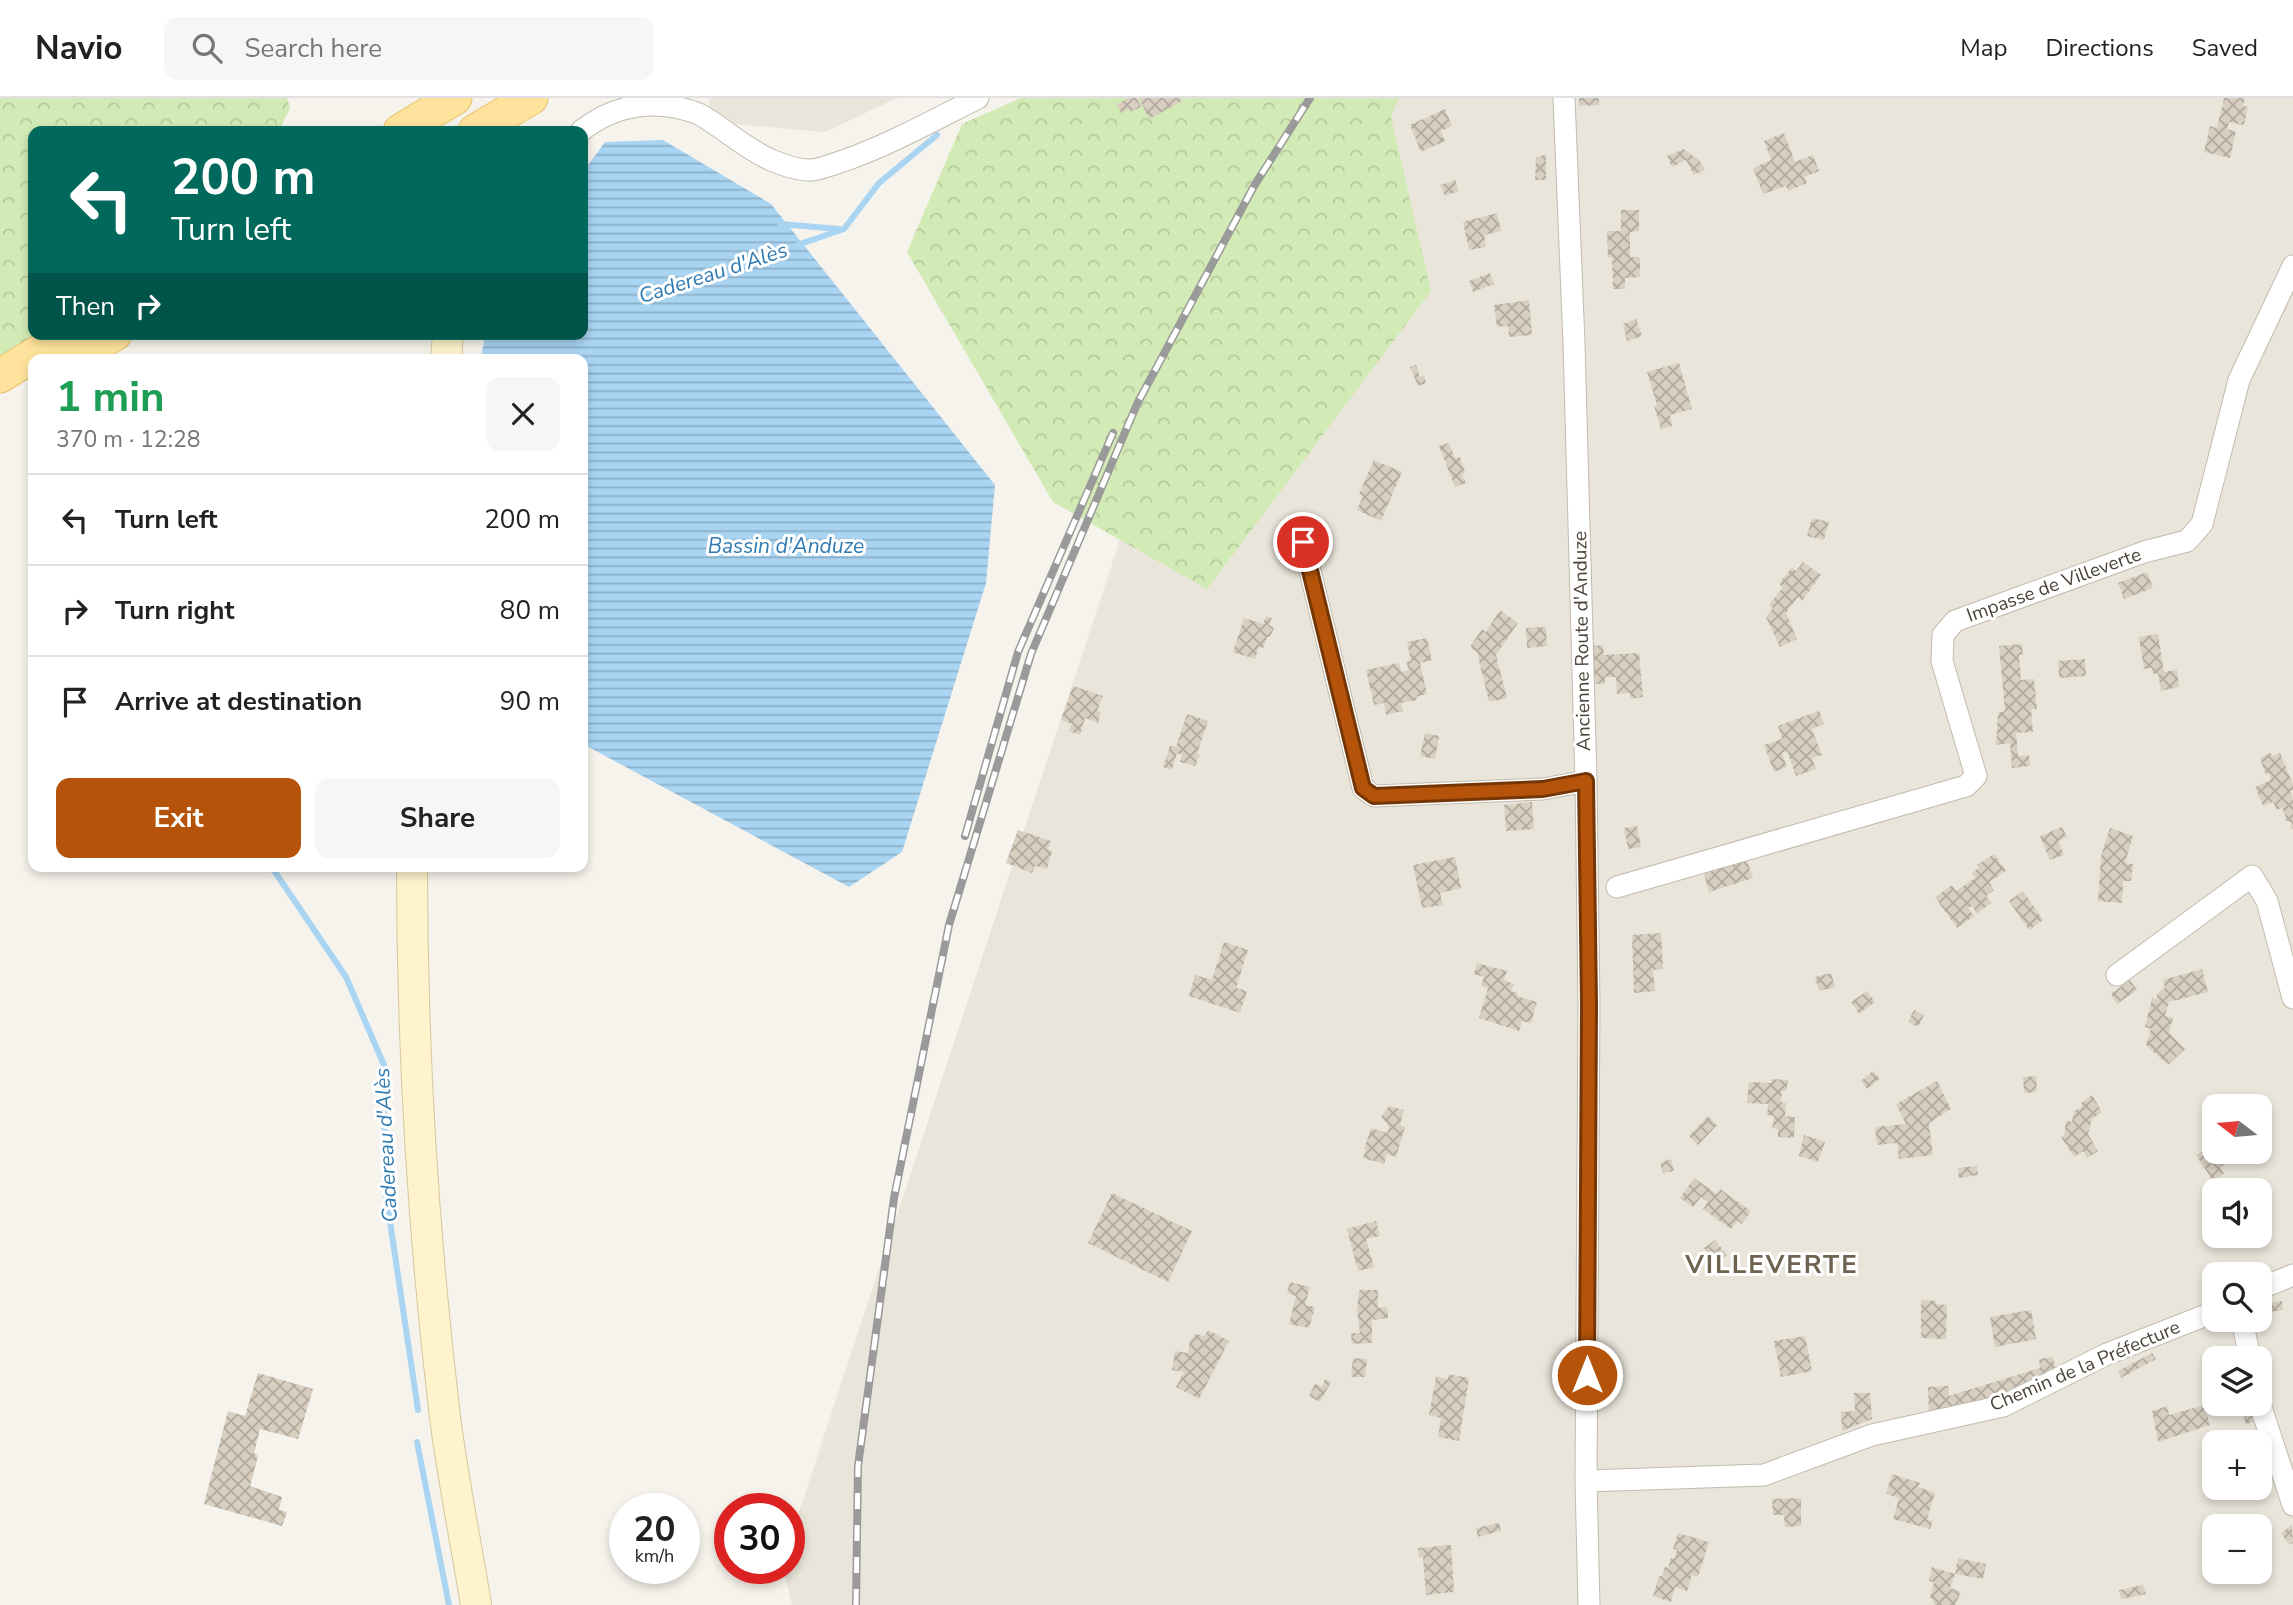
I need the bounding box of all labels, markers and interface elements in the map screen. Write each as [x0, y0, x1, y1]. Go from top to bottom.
search box [164, 17, 654, 80]
text: Navio [35, 26, 122, 71]
icon: search [188, 29, 226, 67]
text: Search here [244, 31, 382, 66]
text: Map [1960, 32, 2007, 64]
text: Directions [2045, 32, 2154, 64]
text: Saved [2192, 32, 2258, 64]
text: 200 m [171, 144, 315, 211]
icon: left [56, 154, 147, 245]
text: Turn left [171, 208, 291, 251]
water label: Cadereau d'Alès [635, 236, 791, 310]
icon: right [129, 287, 167, 325]
text: Then [56, 289, 115, 324]
text: 1 min [56, 369, 165, 426]
button: close [486, 377, 560, 451]
text: 370 m · 12:28 [56, 424, 201, 455]
icon: left [56, 501, 94, 539]
text: Turn left [115, 502, 218, 537]
text: 200 m [484, 502, 560, 537]
pin [1273, 512, 1333, 572]
icon: arrive [1284, 523, 1322, 561]
street label: Ancienne Route d'Anduze [1567, 531, 1597, 751]
water label: Bassin d'Anduze [708, 532, 864, 560]
street label: Impasse de Villeverte [1963, 541, 2145, 629]
icon: right [56, 592, 94, 630]
text: Turn right [115, 593, 234, 628]
text: 80 m [500, 593, 560, 628]
icon: arrive [56, 683, 94, 721]
text: Arrive at destination [115, 684, 362, 719]
text: 90 m [500, 684, 560, 719]
button: Exit [56, 778, 301, 858]
button: Share [315, 778, 560, 858]
water label: Cadereau d'Alès [368, 1067, 404, 1223]
north arrow [2202, 1094, 2272, 1164]
map controls [2202, 1094, 2272, 1584]
button: sound [2202, 1178, 2272, 1248]
district label: VILLEVERTE [1684, 1247, 1859, 1282]
button: search [2202, 1262, 2272, 1332]
street label: Chemin de la Préfecture [1986, 1314, 2184, 1418]
position arrow [1550, 1338, 1624, 1412]
button: layers [2202, 1346, 2272, 1416]
button: + [2202, 1430, 2272, 1500]
speed limit sign: 30 [714, 1493, 805, 1584]
text: 20 [633, 1506, 676, 1553]
button: − [2202, 1514, 2272, 1584]
text: km/h [635, 1544, 674, 1568]

